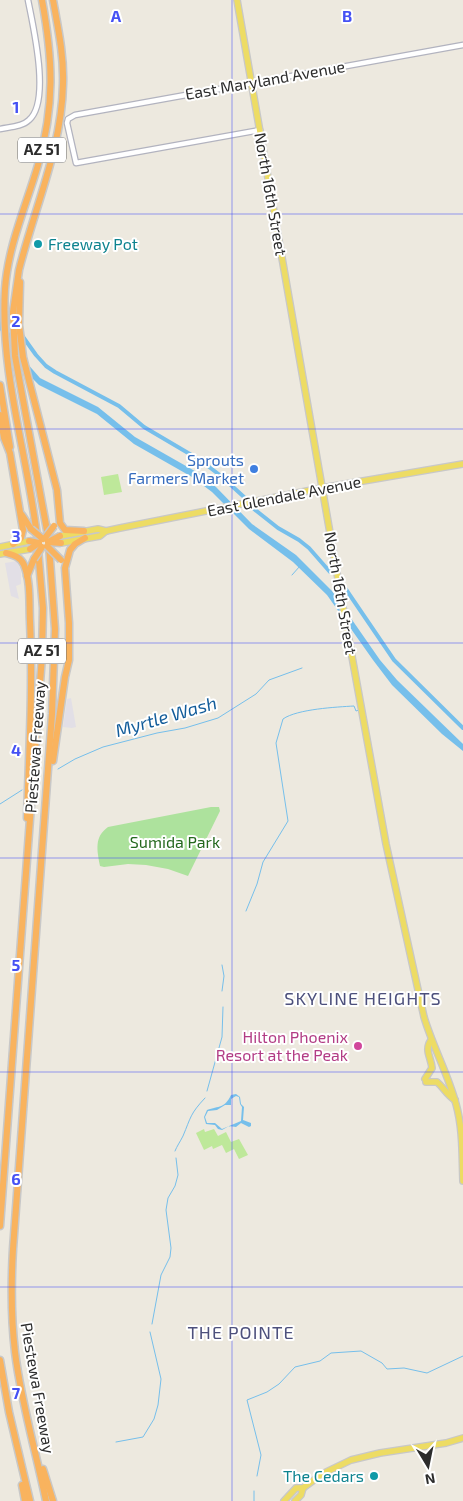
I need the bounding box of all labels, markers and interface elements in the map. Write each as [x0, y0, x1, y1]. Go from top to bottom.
text: A [111, 6, 122, 25]
text: B [342, 6, 352, 25]
street label: East Maryland Avenue [183, 56, 346, 103]
text: 1 [13, 97, 19, 116]
street label: North 16th Street [251, 131, 292, 257]
road number: AZ 51 [18, 138, 66, 162]
place label: Freeway Pot [48, 234, 138, 253]
marker: Freeway Pot [32, 238, 44, 250]
text: 2 [11, 311, 21, 330]
place label: Sprouts Farmers Market [128, 450, 244, 487]
marker: Sprouts Farmers Market [248, 463, 260, 475]
street label: East Glendale Avenue [205, 471, 362, 520]
text: 3 [11, 526, 21, 545]
street label: North 16th Street [321, 530, 362, 656]
road number: AZ 51 [18, 638, 66, 664]
street label: Piestewa Freeway [20, 680, 49, 814]
water label: Myrtle Wash [112, 691, 219, 741]
text: 4 [11, 740, 21, 759]
park label: Sumida Park [130, 832, 220, 851]
text: 5 [12, 955, 21, 974]
district label: SKYLINE HEIGHTS [284, 987, 442, 1009]
place label: Hilton Phoenix Resort at the Peak [216, 1027, 349, 1064]
marker: Hilton Phoenix Resort at the Peak [352, 1040, 364, 1052]
text: 6 [11, 1169, 21, 1188]
street label: Piestewa Freeway [18, 1321, 59, 1455]
district label: THE POINTE [187, 1321, 295, 1343]
text: 7 [12, 1383, 21, 1402]
north arrow [403, 1441, 453, 1491]
place label: The Cedars [283, 1466, 364, 1485]
marker: The Cedars [368, 1470, 380, 1482]
text: N [424, 1470, 437, 1489]

